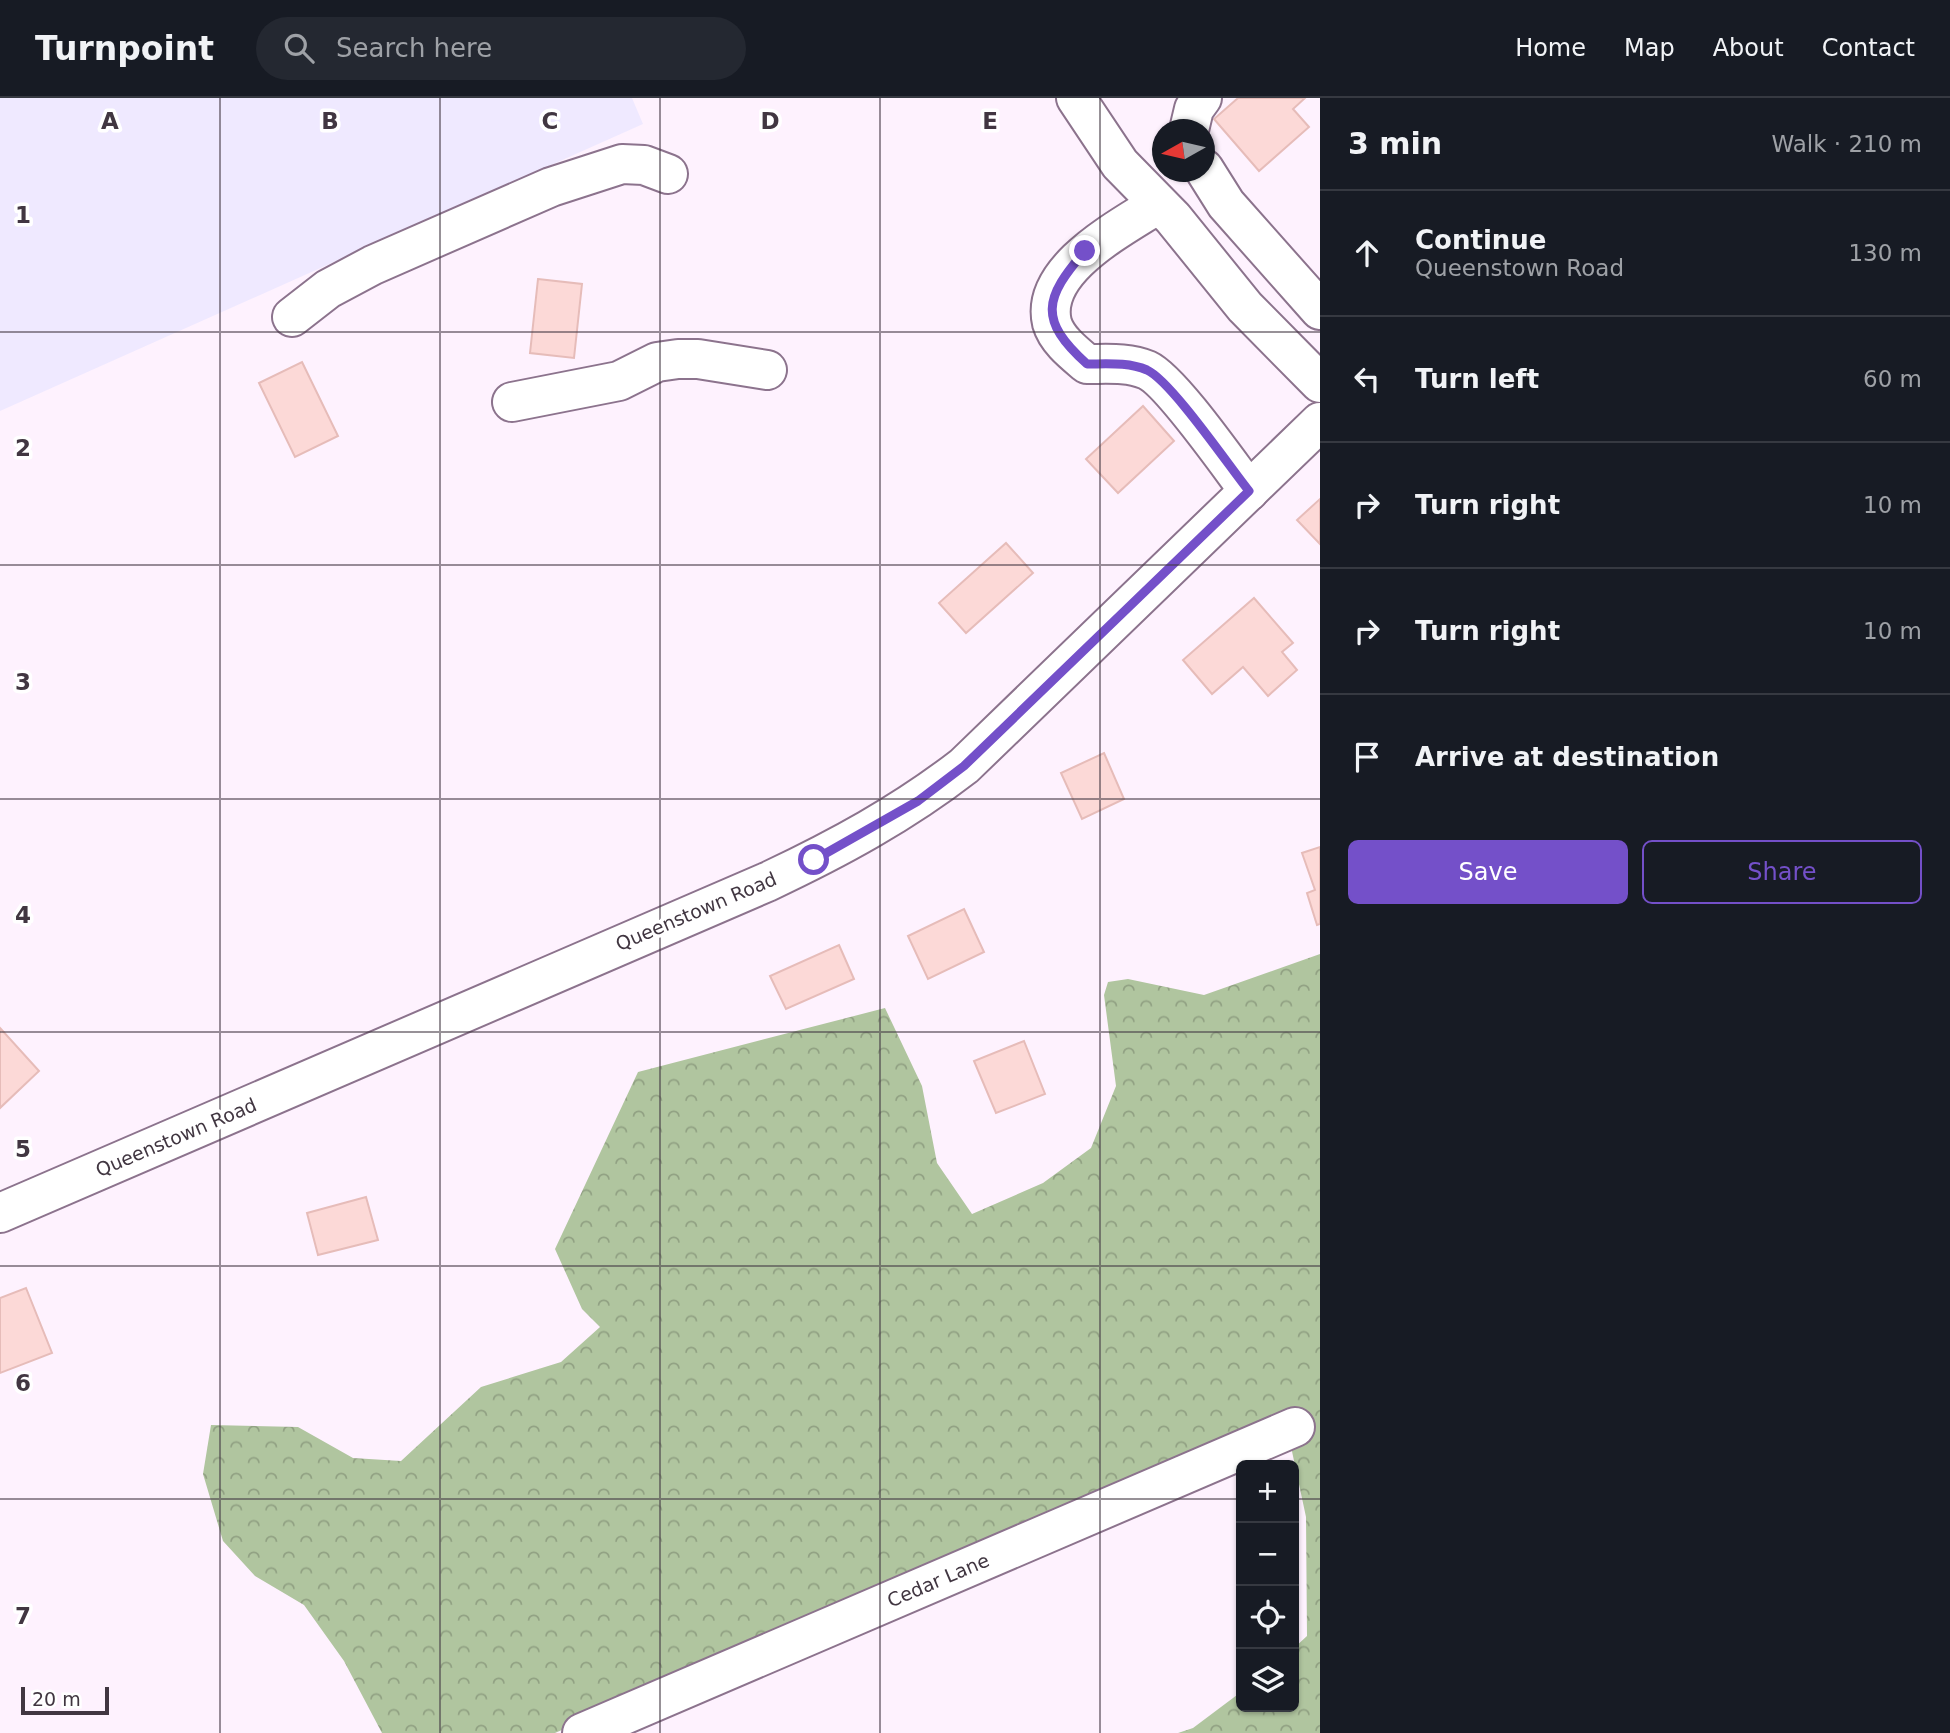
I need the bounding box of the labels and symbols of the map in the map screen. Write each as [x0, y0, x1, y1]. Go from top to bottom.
text: A [101, 108, 119, 134]
text: B [321, 108, 339, 134]
text: C [542, 108, 558, 134]
text: D [760, 108, 780, 134]
text: E [982, 108, 998, 134]
north arrow [1152, 119, 1215, 182]
text: 1 [15, 202, 31, 228]
route end [1069, 235, 1100, 266]
text: 2 [15, 435, 31, 461]
text: 3 [15, 669, 31, 695]
route start [798, 844, 829, 875]
street label: Queenstown Road [612, 867, 780, 955]
text: 4 [15, 902, 31, 928]
street label: Queenstown Road [92, 1093, 260, 1181]
text: 5 [15, 1136, 31, 1162]
text: 6 [15, 1370, 31, 1396]
street label: Cedar Lane [884, 1549, 992, 1611]
text: 7 [15, 1603, 31, 1629]
scale bar [21, 1684, 108, 1716]

